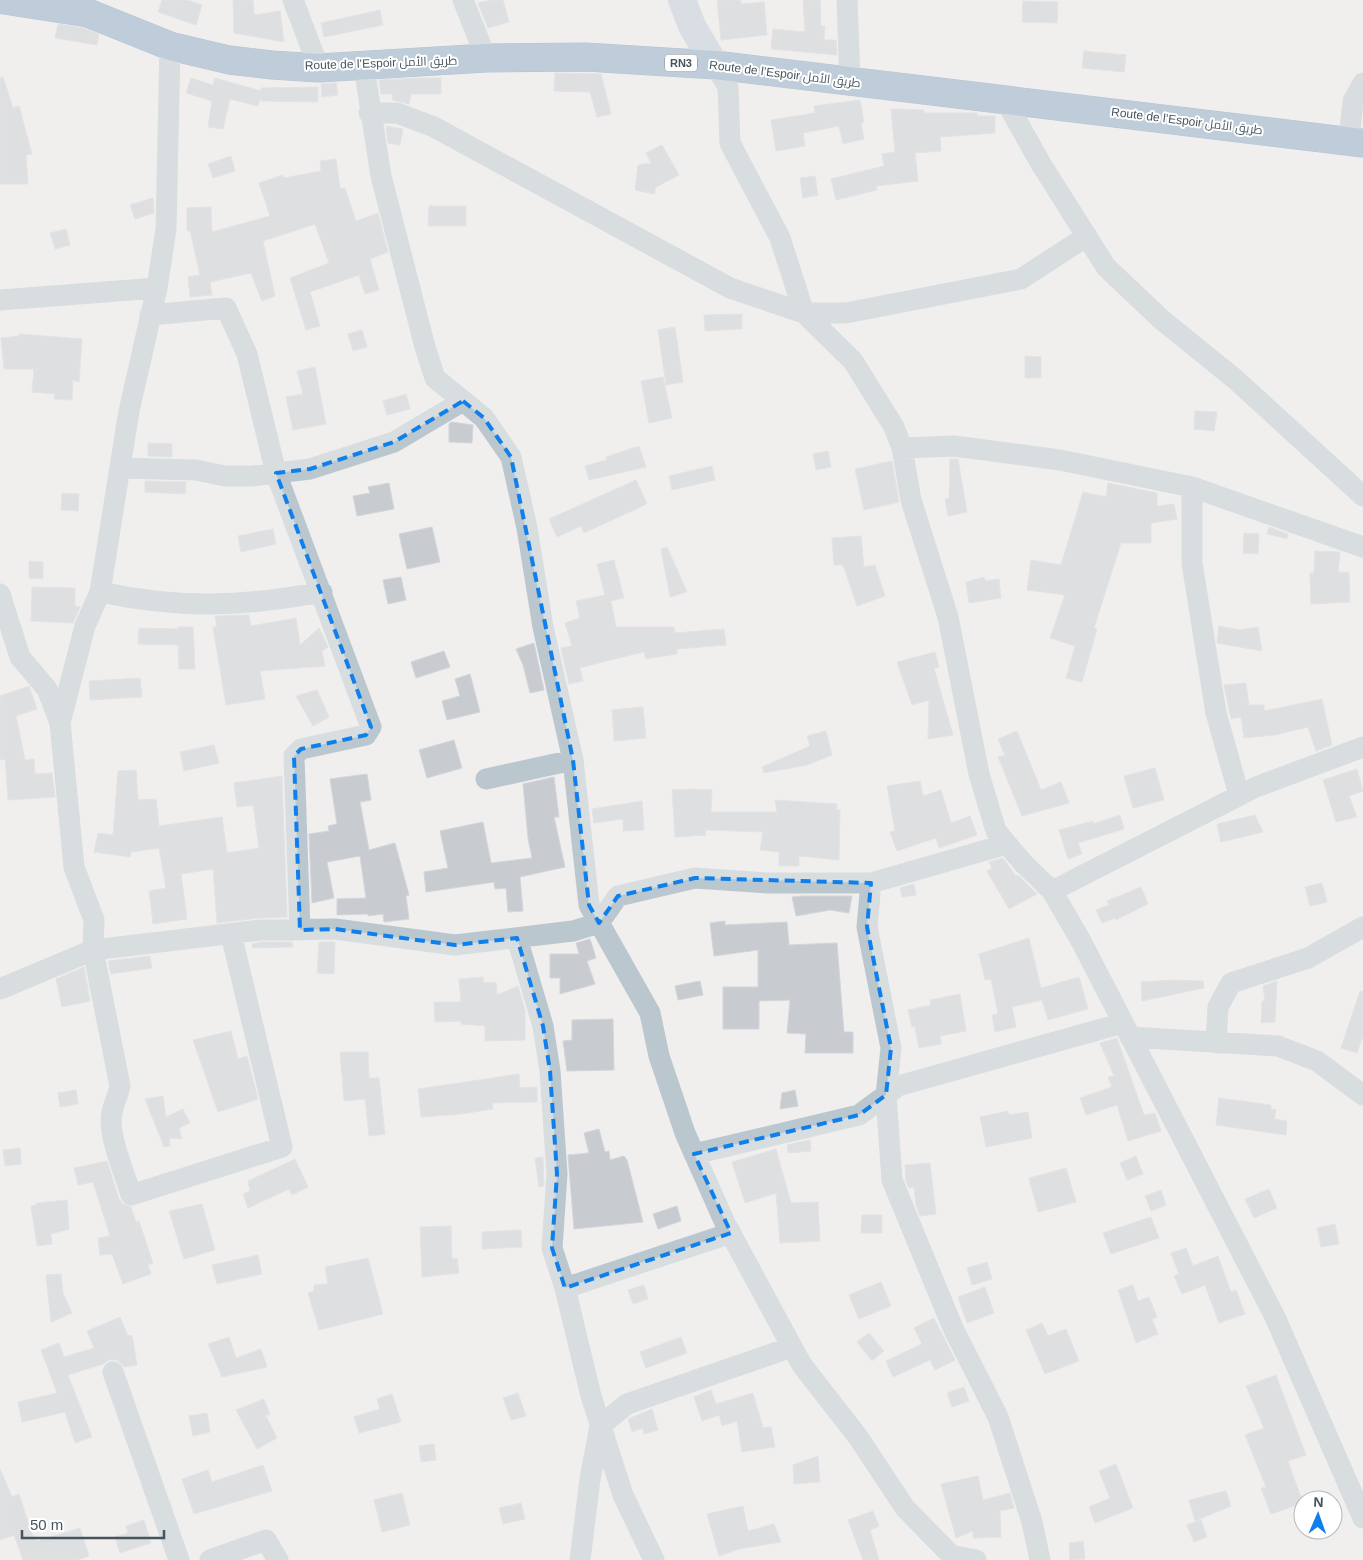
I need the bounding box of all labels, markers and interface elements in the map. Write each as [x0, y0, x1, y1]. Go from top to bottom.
street label: Route de l’Espoir طريق الأمل [305, 53, 458, 73]
road number: RN3 [665, 54, 697, 72]
street label: Route de l’Espoir طريق الأمل [708, 58, 862, 90]
street label: Route de l’Espoir طريق الأمل [1110, 105, 1264, 137]
north arrow [1293, 1490, 1343, 1540]
text: N [1313, 1494, 1324, 1510]
scale bar [22, 1508, 165, 1540]
text: 50 m [30, 1516, 63, 1533]

